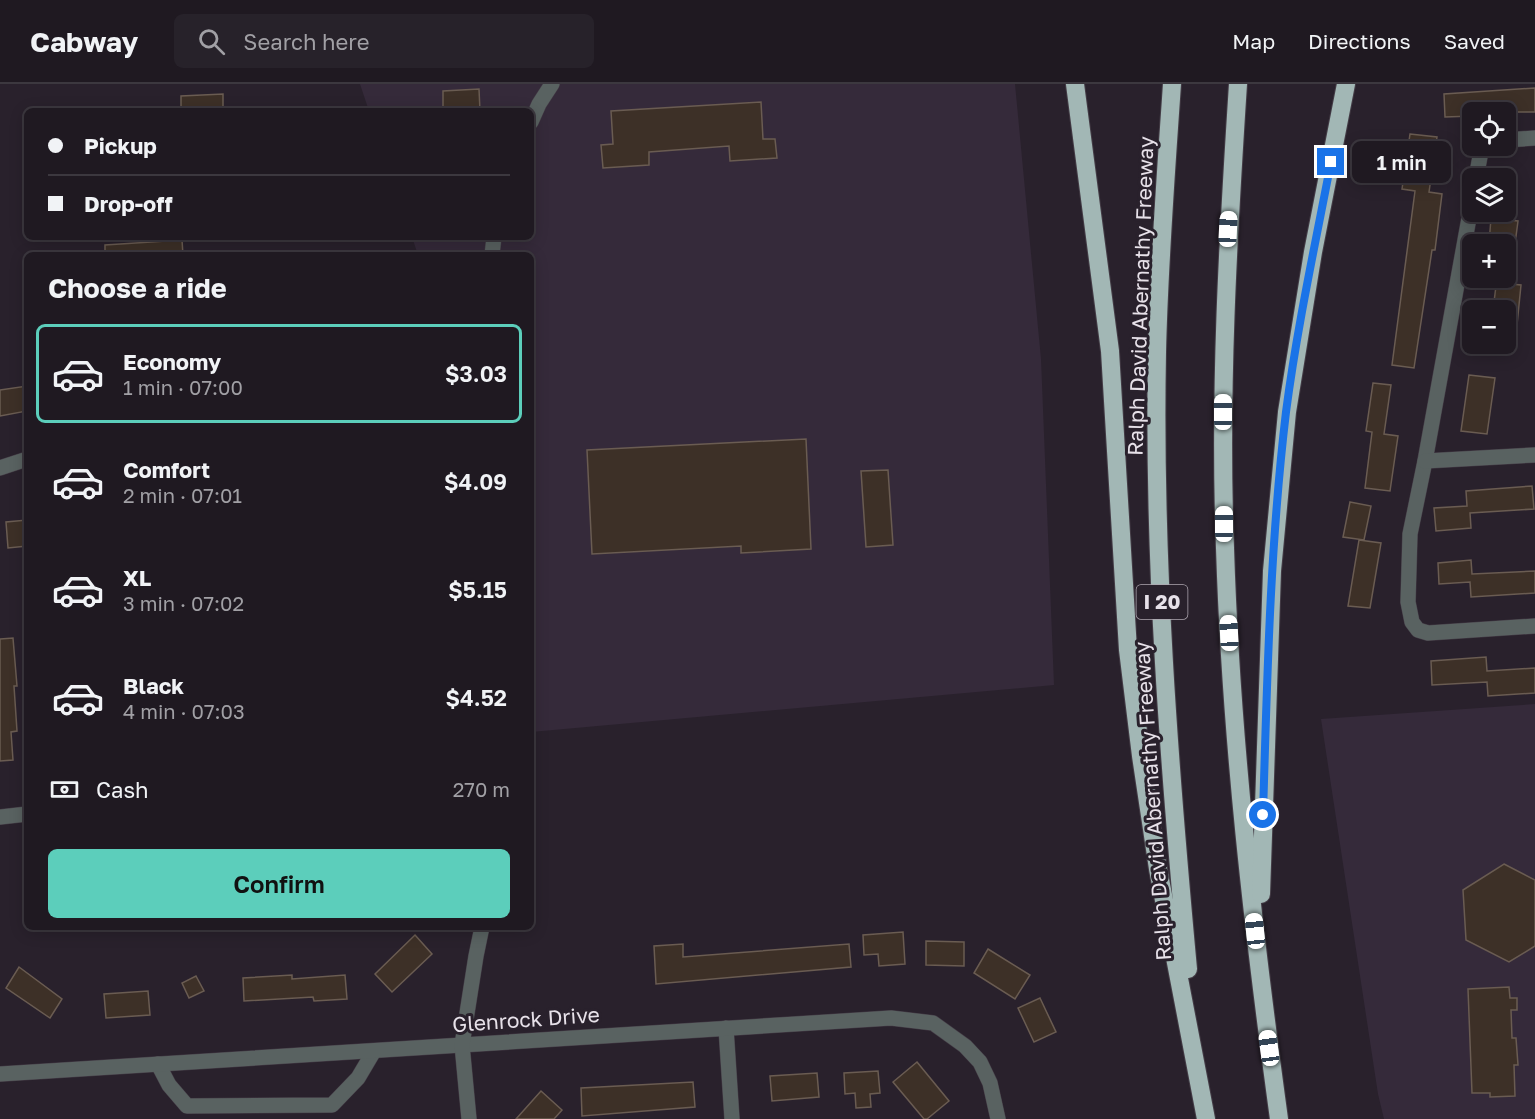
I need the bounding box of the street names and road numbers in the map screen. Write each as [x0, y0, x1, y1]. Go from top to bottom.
street label: Ralph David Abernathy Freeway [1121, 136, 1159, 456]
road number: I 20 [1136, 585, 1188, 619]
street label: Ralph David Abernathy Freeway [1128, 640, 1176, 961]
street label: Glenrock Drive [451, 1001, 600, 1037]

